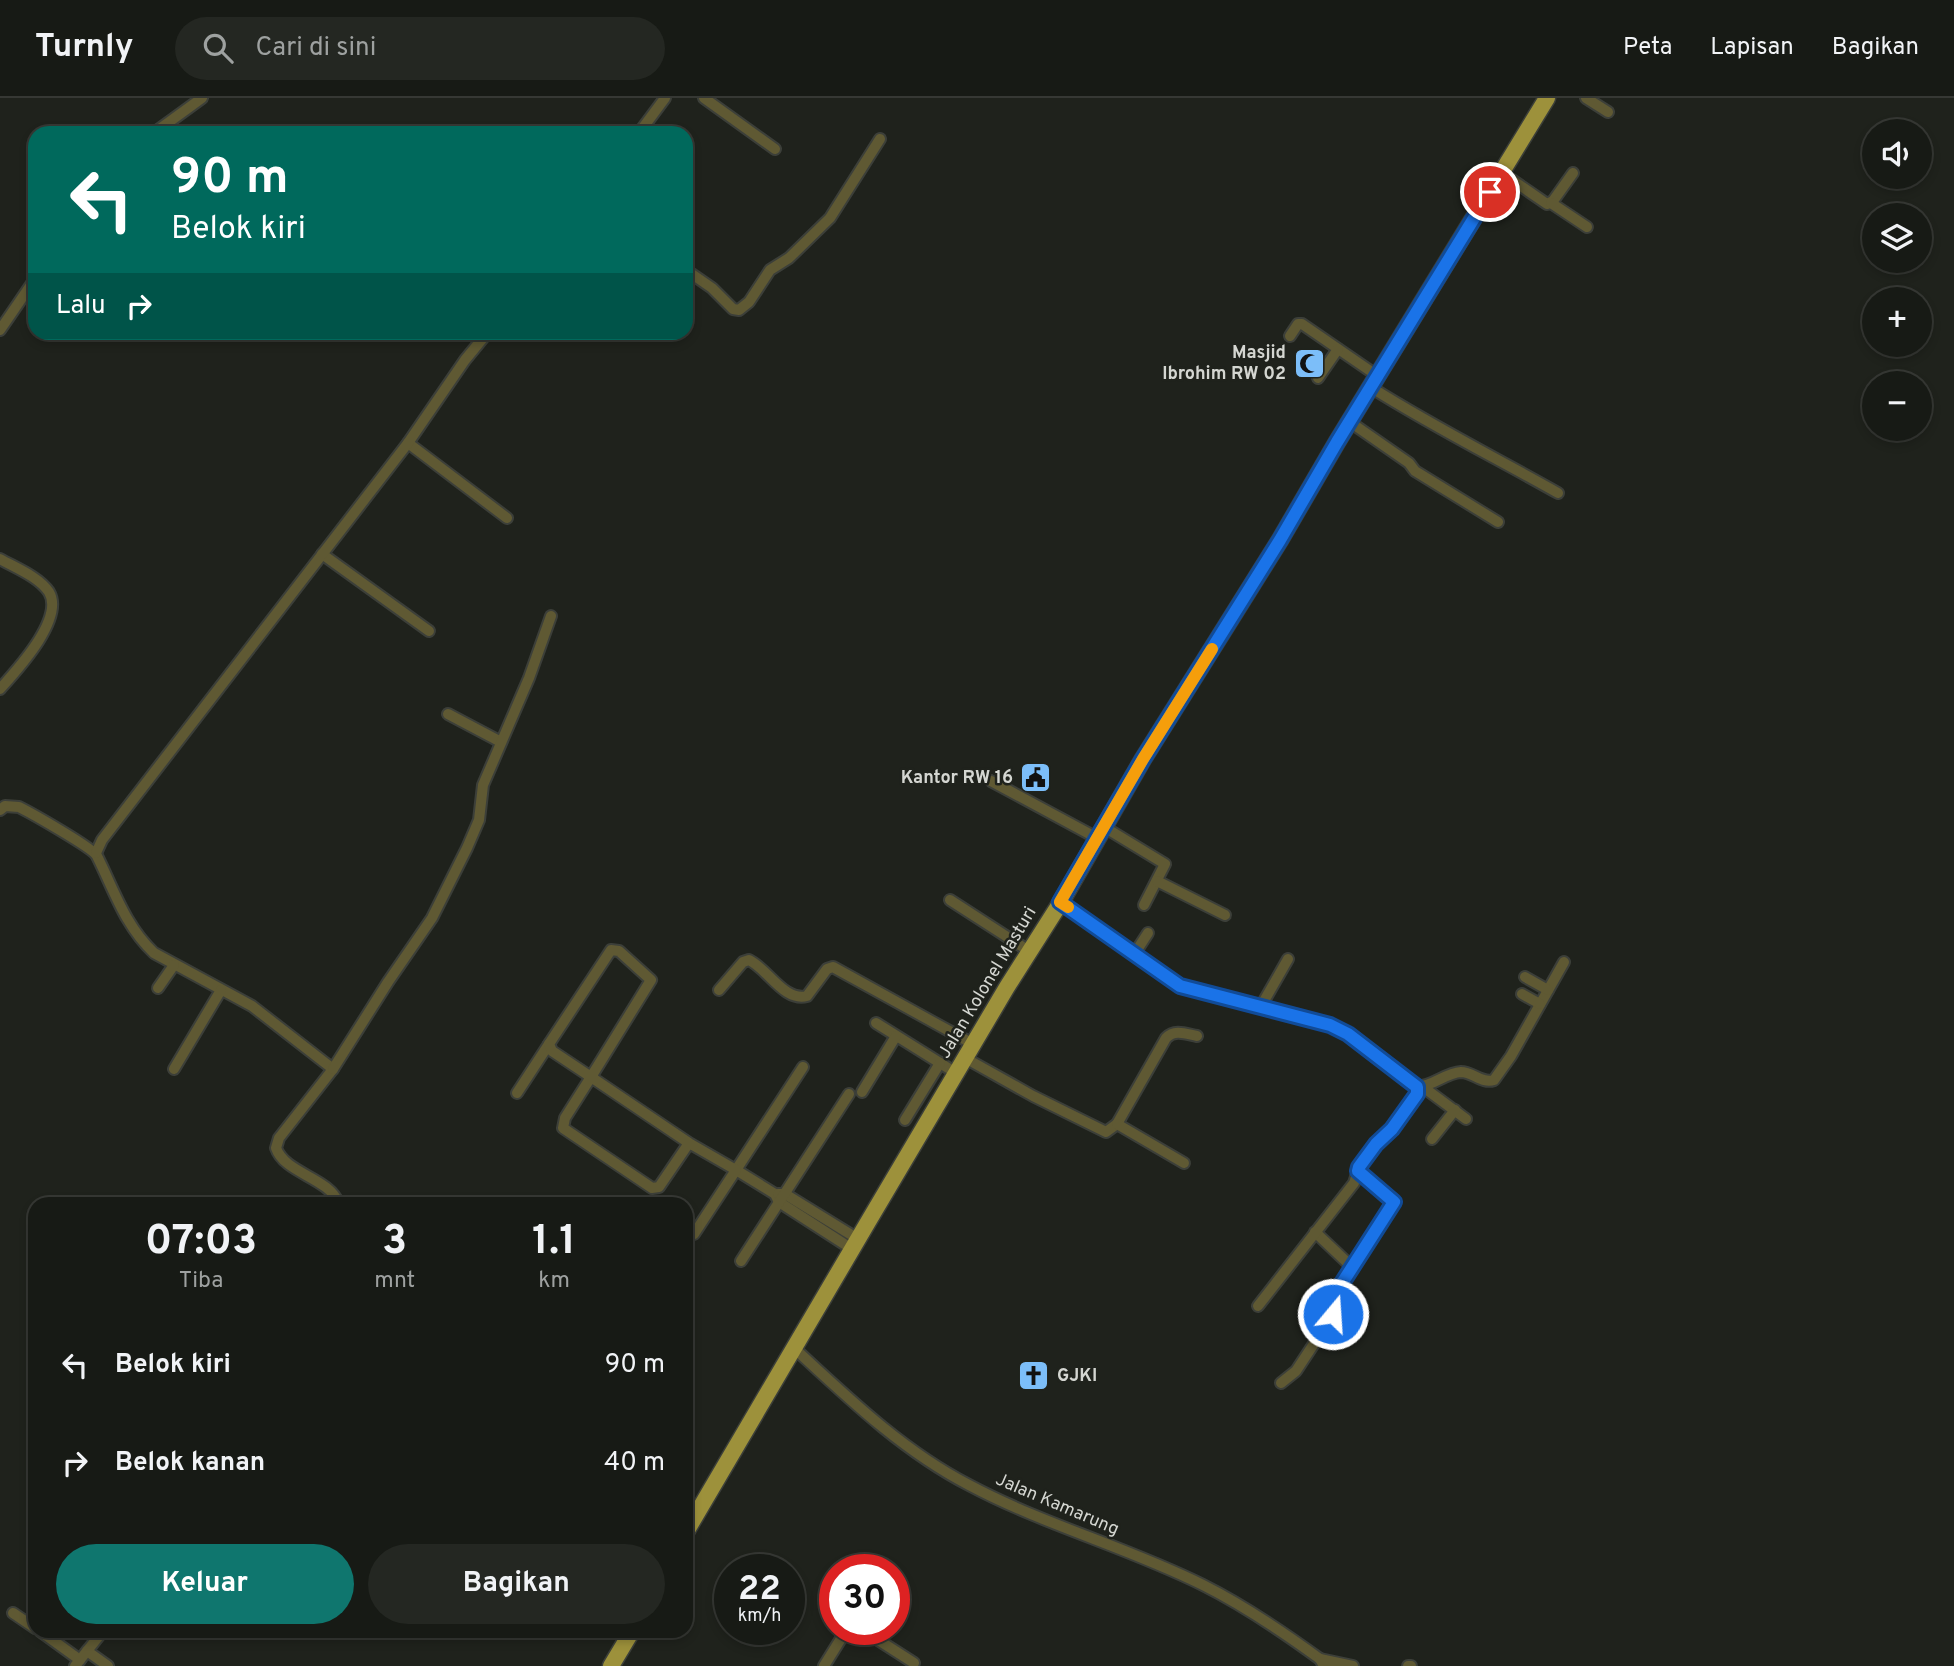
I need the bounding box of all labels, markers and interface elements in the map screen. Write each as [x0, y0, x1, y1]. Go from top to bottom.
search box [175, 17, 665, 80]
text: Turnly [35, 27, 133, 69]
icon: search [199, 29, 237, 67]
text: Cari di sini [255, 32, 376, 65]
text: Peta [1623, 33, 1672, 63]
text: Lapisan [1710, 33, 1794, 63]
text: Bagikan [1832, 33, 1919, 63]
map controls [1862, 119, 1932, 441]
button: sound [1862, 119, 1932, 189]
text: 90 m [171, 149, 289, 211]
icon: left [56, 154, 147, 245]
pin [1460, 162, 1520, 222]
icon: arrive [1471, 173, 1509, 211]
button: layers [1862, 203, 1932, 273]
text: Belok kiri [171, 210, 306, 250]
icon: right [120, 287, 158, 325]
button: + [1862, 287, 1932, 357]
text: Lalu [56, 290, 106, 323]
place label: Masjid Ibrohim RW 02 [1162, 342, 1286, 386]
mosque icon: Masjid Ibrohim RW 02 [1292, 346, 1326, 380]
button: − [1862, 371, 1932, 441]
public building icon: Kantor RW 16 [1019, 761, 1053, 795]
place label: Kantor RW 16 [901, 767, 1013, 790]
street label: Jalan Kolonel Masturi [934, 903, 1042, 1063]
text: 07:03 [145, 1216, 257, 1269]
text: 3 [382, 1216, 407, 1269]
text: 1.1 [532, 1216, 576, 1269]
text: Tiba [179, 1267, 223, 1296]
text: mnt [374, 1267, 415, 1296]
text: km [538, 1267, 570, 1296]
position arrow [1296, 1277, 1370, 1351]
icon: left [56, 1346, 94, 1384]
text: Belok kiri [115, 1349, 231, 1382]
text: 90 m [605, 1349, 665, 1382]
church icon: GJKI [1017, 1359, 1051, 1393]
place label: GJKI [1057, 1365, 1097, 1388]
icon: right [56, 1444, 94, 1482]
text: Belok kanan [115, 1447, 265, 1480]
text: 40 m [604, 1447, 665, 1480]
street label: Jalan Kamarung [992, 1469, 1122, 1541]
button: Keluar [56, 1544, 354, 1624]
button: Bagikan [368, 1544, 665, 1624]
speed limit sign: 30 [819, 1554, 910, 1645]
text: 22 [738, 1568, 781, 1612]
text: km/h [738, 1605, 781, 1628]

